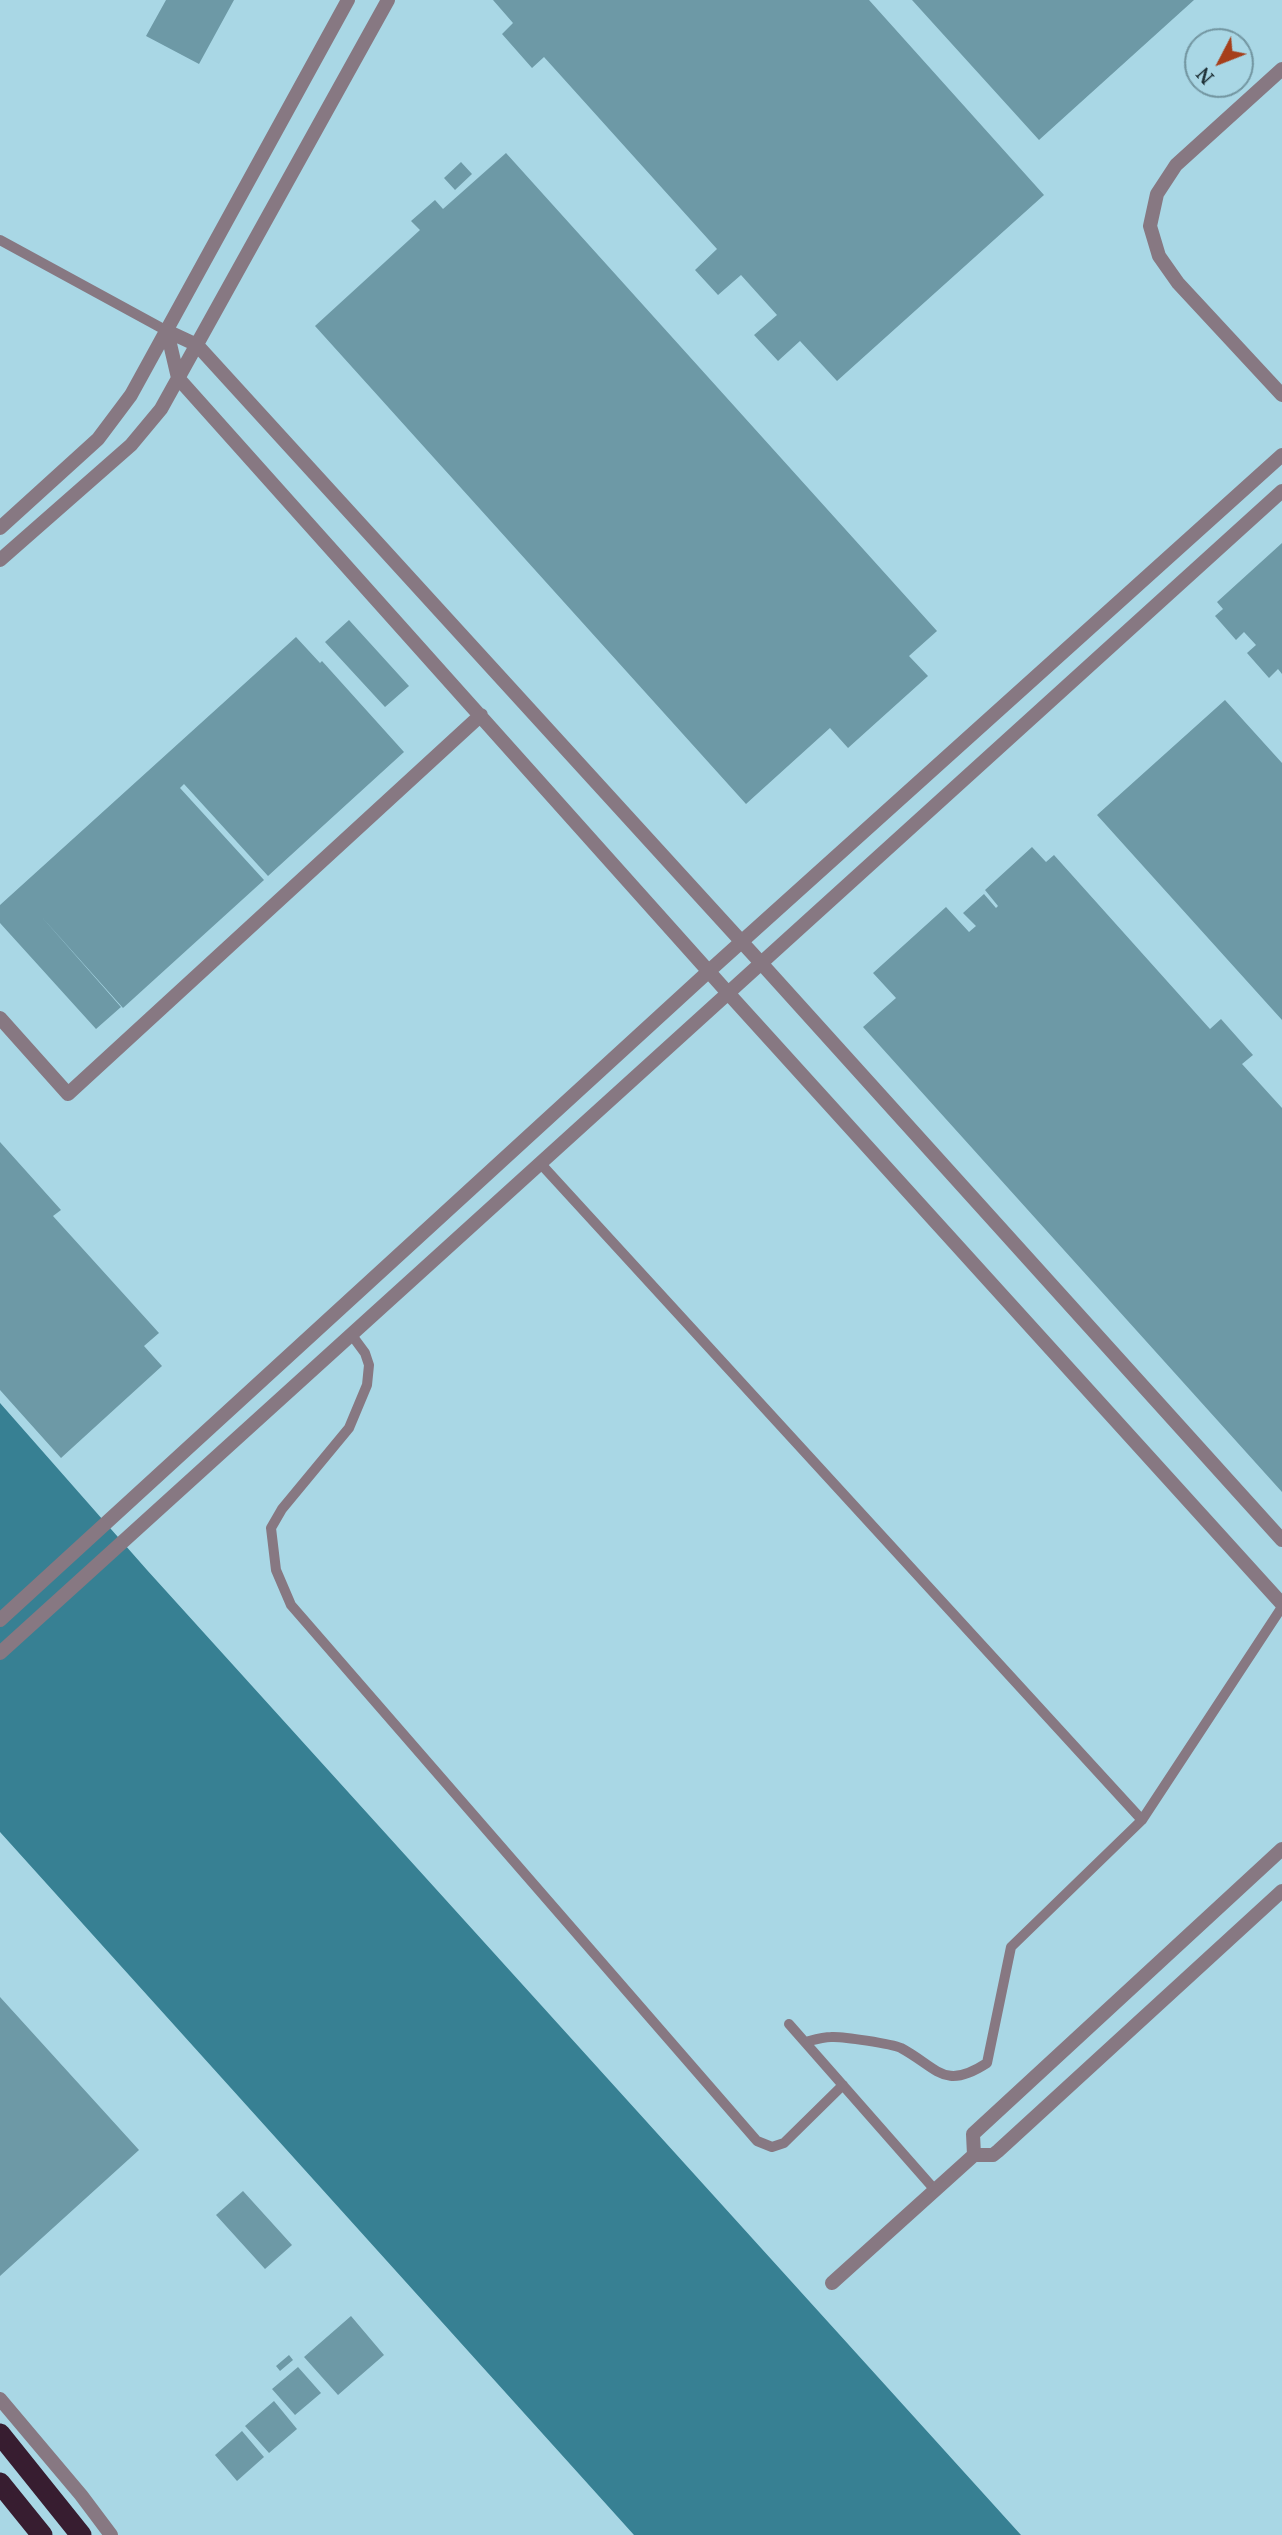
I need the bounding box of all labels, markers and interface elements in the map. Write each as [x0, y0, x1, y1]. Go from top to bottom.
north arrow [1184, 28, 1254, 98]
text: N [1190, 62, 1219, 90]

